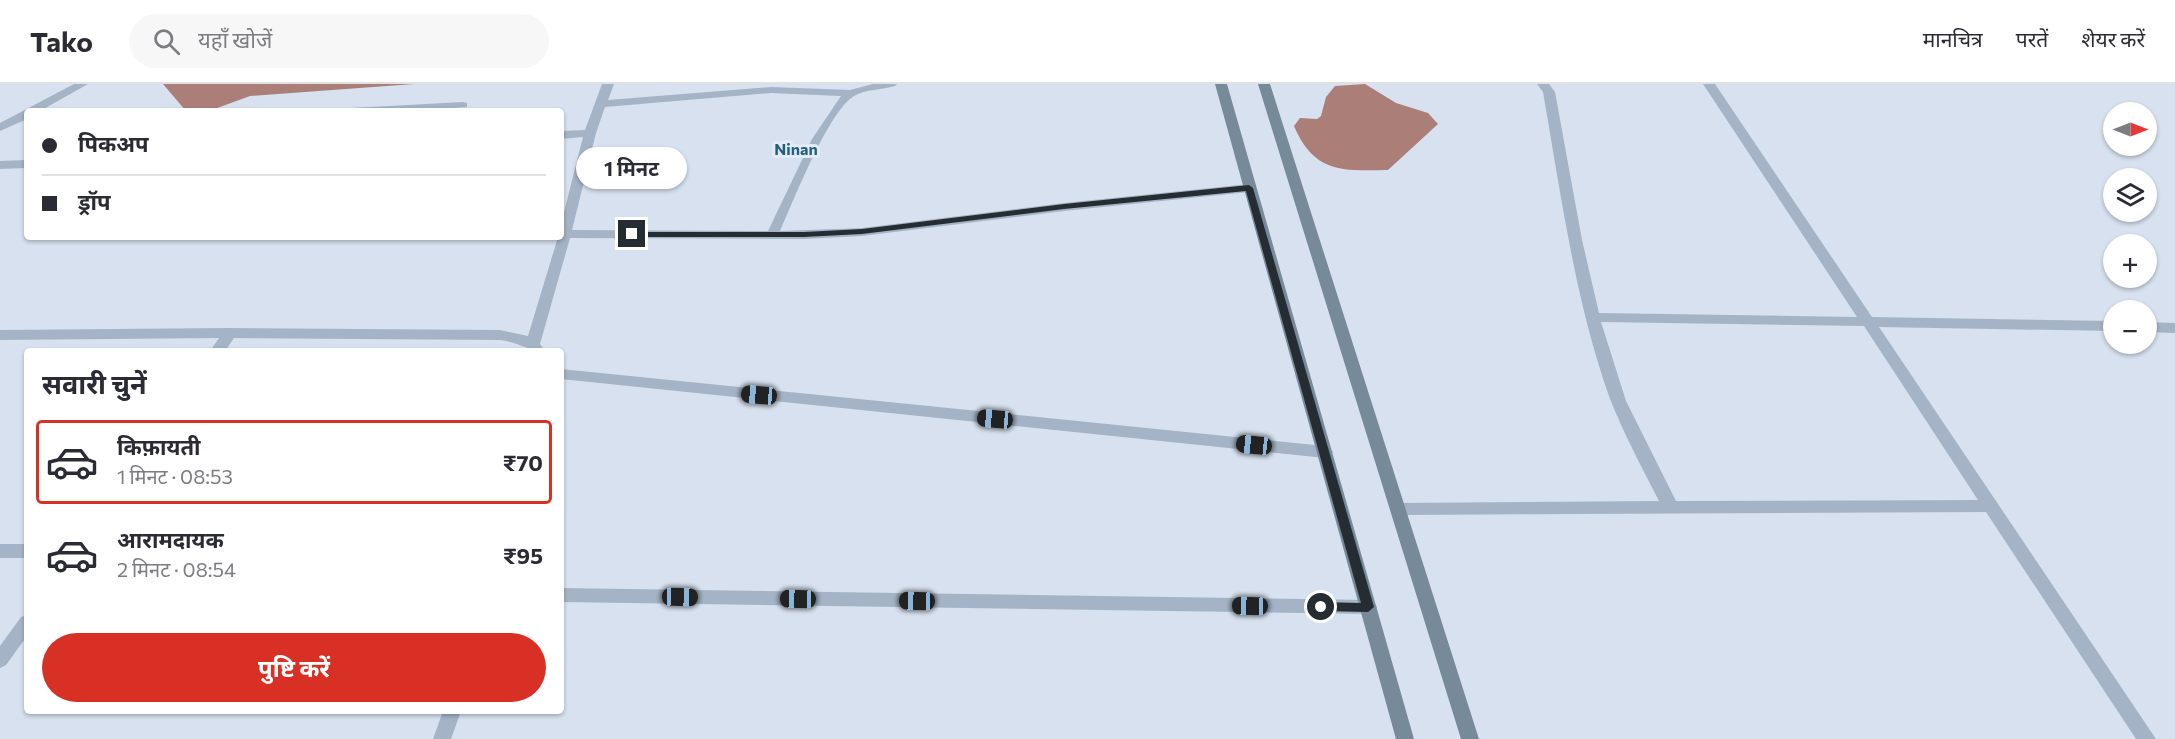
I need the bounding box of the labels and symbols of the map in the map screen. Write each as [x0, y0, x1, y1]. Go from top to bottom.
north arrow [2103, 102, 2157, 156]
district label: Ninan [774, 139, 818, 158]
callout: 1 मिनट [576, 147, 688, 189]
route end [618, 220, 645, 247]
car [740, 384, 778, 406]
car [976, 408, 1014, 430]
car [1235, 434, 1273, 456]
car [662, 588, 698, 606]
car [780, 590, 816, 608]
car [899, 592, 935, 610]
route start [1307, 593, 1334, 620]
car [1232, 597, 1268, 615]

